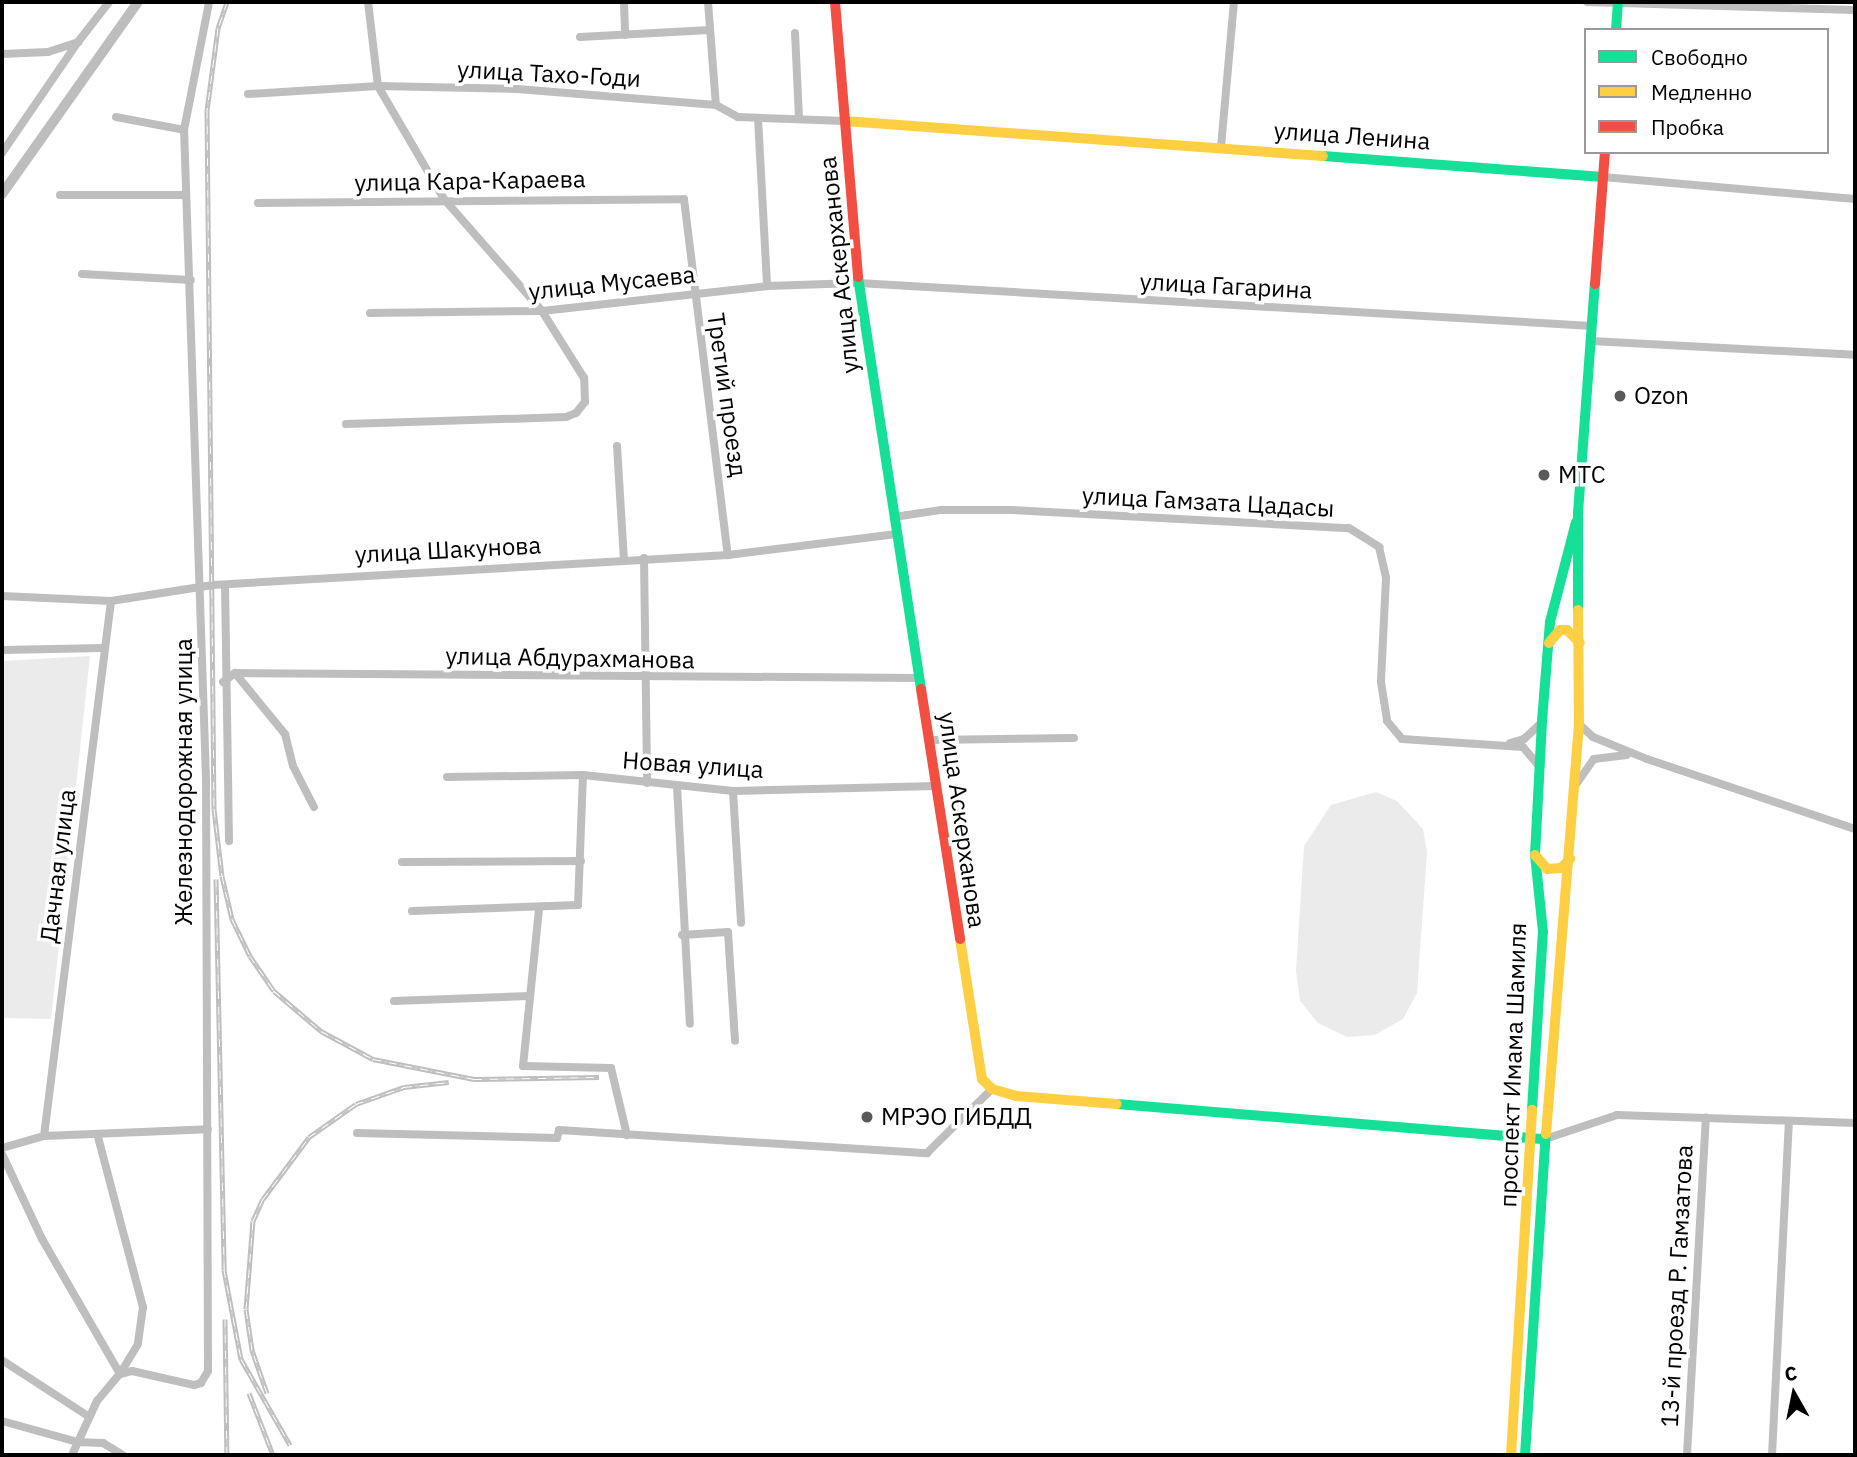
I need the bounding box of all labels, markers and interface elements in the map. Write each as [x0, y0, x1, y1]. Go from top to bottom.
legend [1584, 28, 1829, 154]
text: Свободно [1651, 43, 1748, 71]
street label: улица Тахо-Годи [457, 55, 641, 93]
text: Медленно [1651, 78, 1752, 106]
text: Пробка [1651, 113, 1724, 141]
street label: улица Ленина [1273, 116, 1431, 156]
street label: улица Аскерханова [813, 155, 865, 375]
street label: улица Кара-Караева [354, 165, 586, 197]
street label: улица Мусаева [527, 260, 697, 306]
street label: улица Гагарина [1139, 267, 1313, 305]
street label: Третий проезд [701, 311, 753, 479]
place label: Ozon [1634, 382, 1689, 410]
marker: Ozon [1612, 388, 1628, 404]
place label: МТС [1558, 461, 1606, 489]
marker: МТС [1536, 467, 1552, 483]
street label: улица Гамзата Цадасы [1081, 481, 1335, 523]
street label: улица Шакунова [354, 531, 542, 569]
street label: Железнодорожная улица [170, 638, 198, 926]
street label: улица Абдурахманова [445, 641, 695, 675]
street label: улица Аскерханова [933, 710, 991, 930]
street label: Новая улица [621, 746, 765, 784]
street label: Дачная улица [34, 787, 82, 945]
street label: проспект Имама Шамиля [1494, 922, 1532, 1208]
place label: МРЭО ГИБДД [881, 1103, 1032, 1131]
marker: МРЭО ГИБДД [859, 1109, 875, 1125]
street label: 13-й проезд Р. Гамзатова [1655, 1144, 1699, 1428]
north arrow [1759, 1359, 1829, 1429]
text: С [1783, 1360, 1799, 1386]

